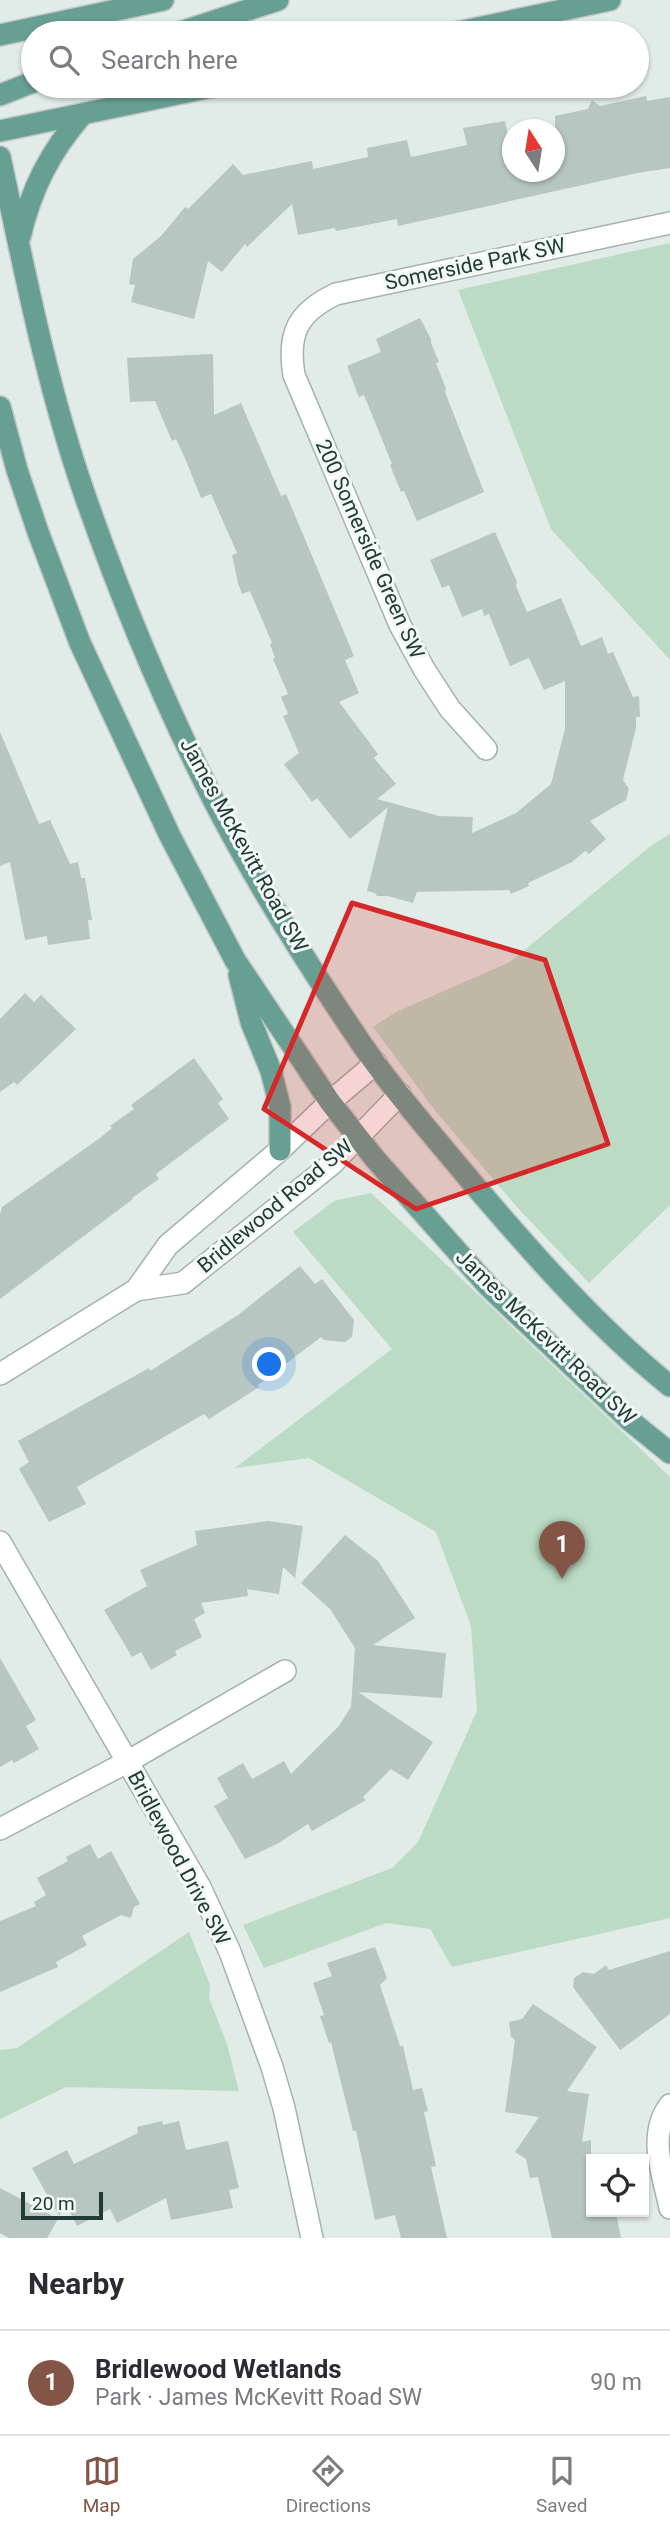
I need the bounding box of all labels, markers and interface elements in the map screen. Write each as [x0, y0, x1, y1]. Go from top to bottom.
search box [21, 21, 649, 98]
icon: search [45, 41, 83, 79]
text: Search here [101, 45, 238, 75]
north arrow [502, 119, 565, 182]
street label: Somerside Park SW [383, 233, 568, 295]
street label: 200 Somerside Green SW [311, 436, 429, 663]
street label: James McKevitt Road SW [175, 734, 313, 956]
street label: Bridlewood Road SW [193, 1134, 358, 1278]
street label: James McKevitt Road SW [451, 1245, 641, 1429]
your location [252, 1347, 286, 1381]
pin: 1 [539, 1521, 585, 1579]
street label: Bridlewood Drive SW [123, 1767, 235, 1949]
map controls [586, 2154, 649, 2217]
button: locate [586, 2154, 649, 2217]
scale bar [21, 2189, 103, 2221]
text: 20 m [32, 2192, 75, 2215]
text: Nearby [28, 2266, 124, 2301]
text: Bridlewood Wetlands [95, 2354, 342, 2384]
text: 1 [44, 2369, 58, 2396]
text: 90 m [590, 2369, 642, 2396]
text: Park · James McKevitt Road SW [95, 2384, 422, 2411]
tab: Map [83, 2452, 121, 2517]
tab: Directions [286, 2452, 371, 2517]
tab: Saved [536, 2452, 587, 2517]

